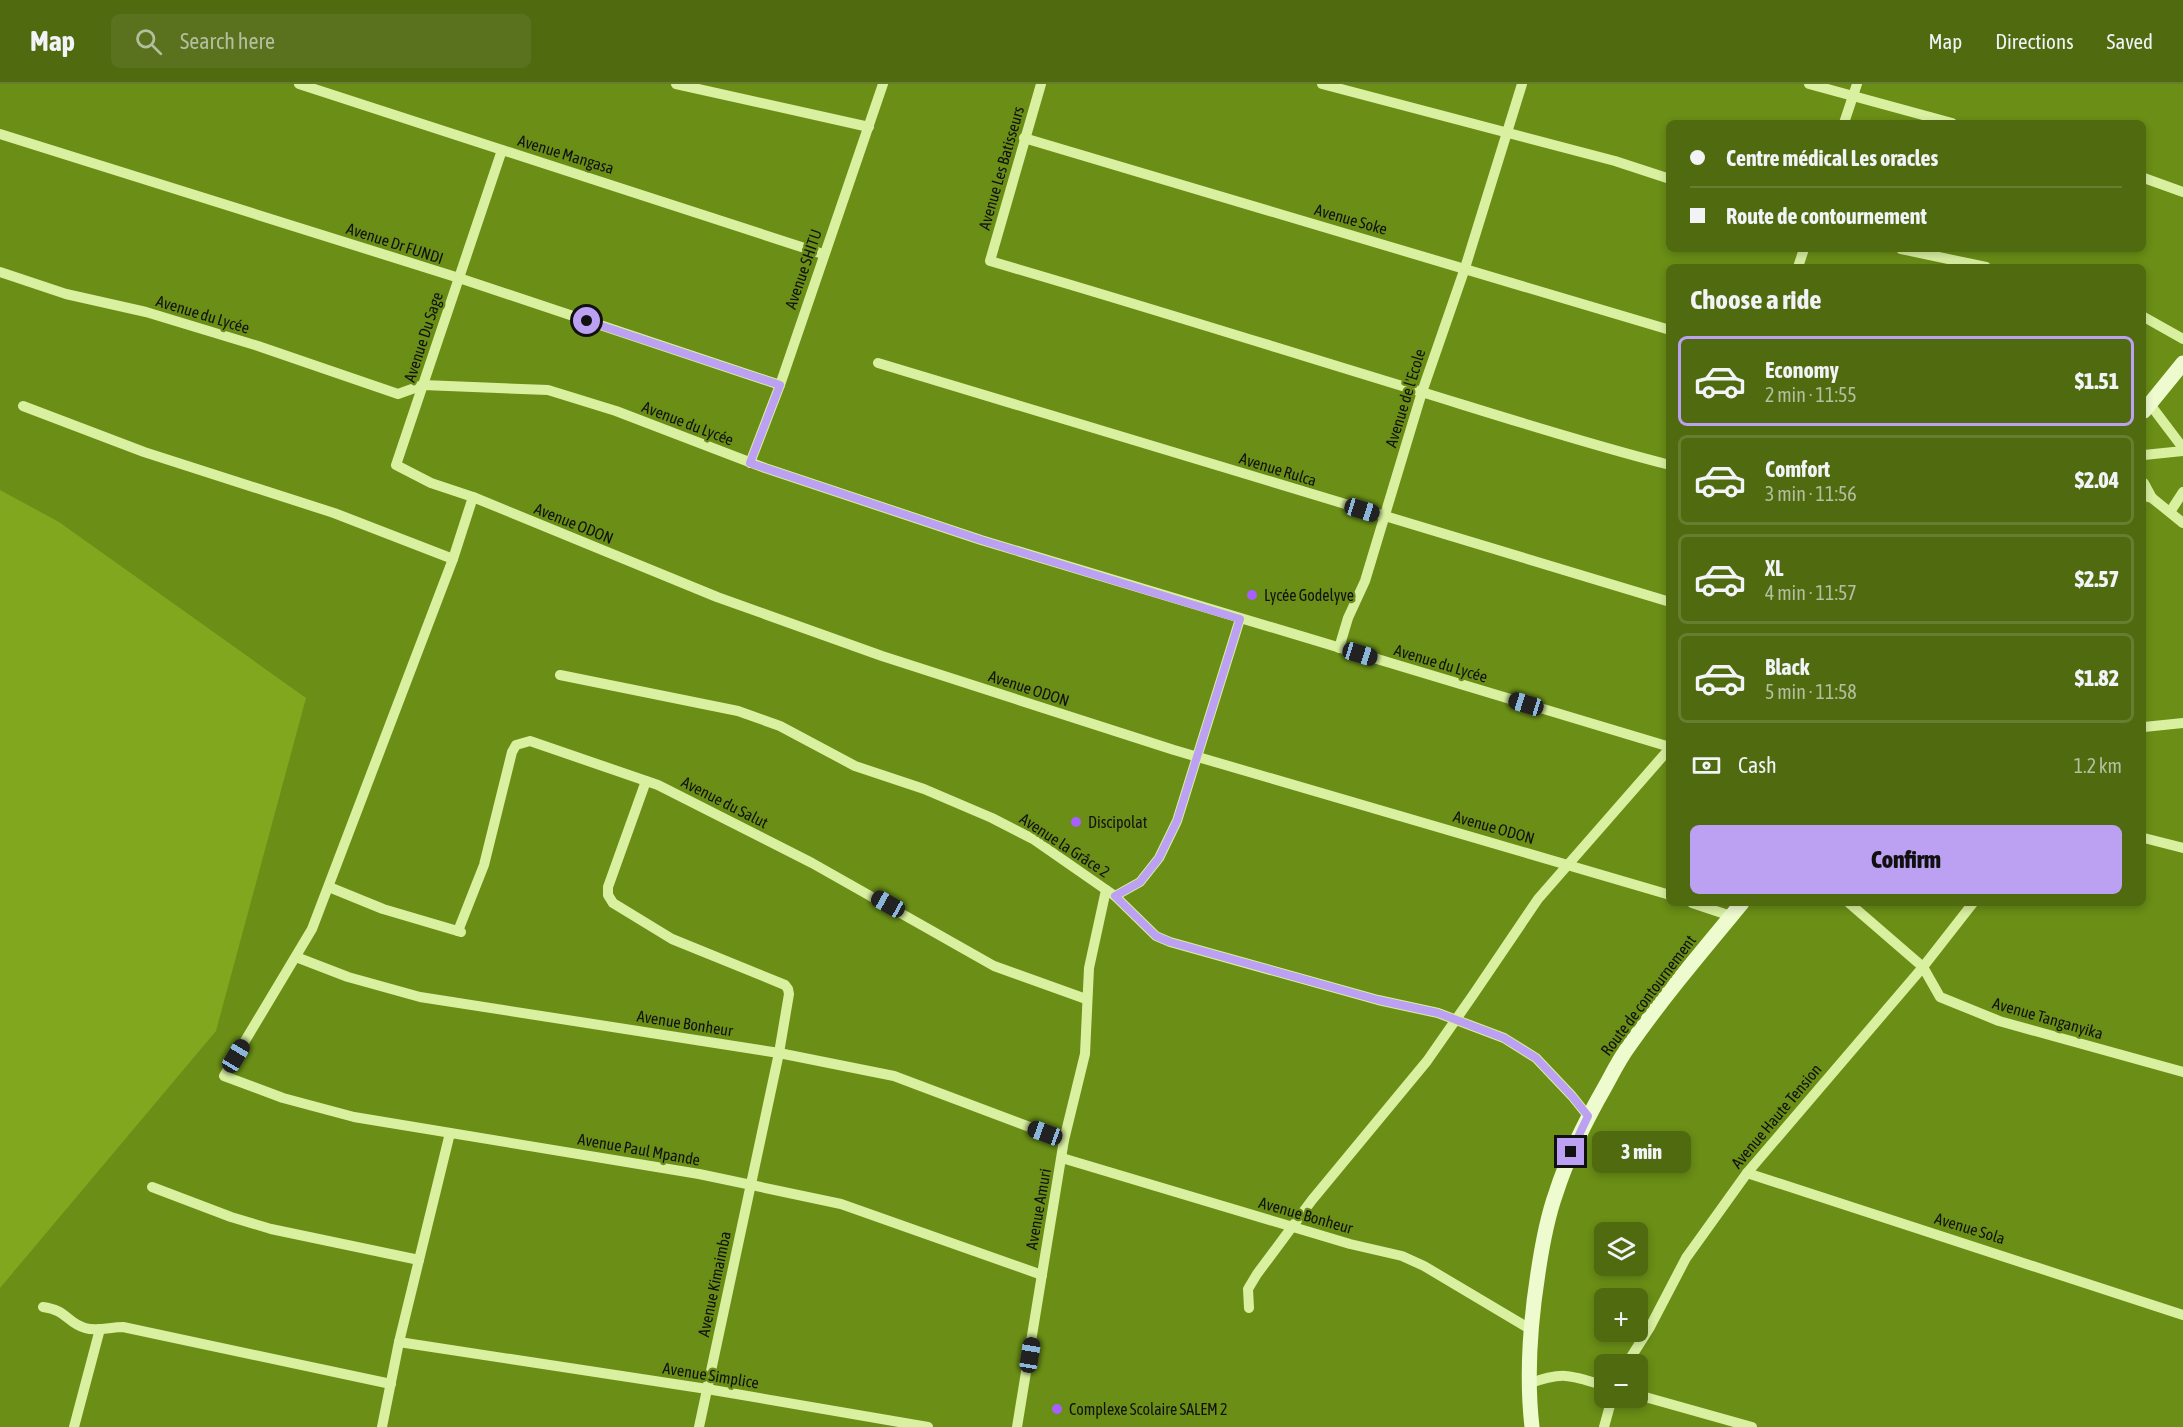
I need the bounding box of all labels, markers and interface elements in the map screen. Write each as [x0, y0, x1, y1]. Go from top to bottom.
search box [111, 14, 531, 68]
text: Map [30, 25, 75, 57]
icon: search [132, 25, 165, 58]
text: Search here [180, 28, 275, 54]
text: Map [1928, 29, 1962, 53]
text: Directions [1995, 29, 2074, 53]
text: Saved [2107, 29, 2153, 53]
street label: Avenue Les Batisseurs [975, 104, 1027, 232]
street label: Avenue Mangasa [516, 131, 616, 178]
text: Centre médical Les oracles [1726, 145, 1938, 171]
street label: Avenue Soke [1313, 200, 1389, 238]
text: Route de contournement [1726, 203, 1927, 229]
street label: Avenue Dr FUNDI [344, 219, 446, 267]
street label: Avenue SHITU [781, 227, 825, 311]
text: Choose a ride [1690, 284, 1822, 315]
street label: Avenue Du Sage [400, 290, 447, 384]
street label: Avenue du Lycée [154, 291, 252, 338]
route start [573, 307, 600, 334]
street label: Avenue de l'Ecole [1381, 347, 1429, 449]
icon: car [1693, 354, 1747, 408]
text: Economy [1765, 357, 1839, 383]
text: $1.51 [2075, 368, 2119, 394]
text: 2 min · 11:55 [1765, 383, 1857, 406]
street label: Avenue du Lycée [639, 397, 736, 450]
street label: Avenue Rulca [1237, 449, 1319, 489]
icon: car [1693, 453, 1747, 507]
text: Comfort [1765, 456, 1830, 482]
text: $2.04 [2075, 467, 2119, 493]
text: 3 min · 11:56 [1765, 482, 1857, 505]
car [1342, 496, 1382, 524]
street label: Avenue ODON [532, 499, 616, 547]
icon: car [1693, 552, 1747, 606]
text: XL [1765, 555, 1783, 581]
text: $2.57 [2075, 566, 2119, 592]
text: 4 min · 11:57 [1765, 581, 1857, 604]
place label: Lycée Godelyve [1264, 586, 1354, 605]
marker: Lycée Godelyve [1245, 588, 1259, 602]
car [1340, 640, 1380, 668]
street label: Avenue du Lycée [1392, 640, 1490, 687]
icon: car [1693, 651, 1747, 705]
text: Black [1765, 654, 1809, 680]
text: $1.82 [2075, 665, 2119, 691]
street label: Avenue ODON [986, 667, 1072, 709]
text: 5 min · 11:58 [1765, 680, 1857, 703]
car [1506, 690, 1546, 718]
icon: cash [1690, 749, 1723, 782]
text: Cash [1738, 752, 1777, 778]
text: 1.2 km [2074, 754, 2122, 777]
street label: Avenue du Salut [679, 772, 772, 832]
street label: Avenue ODON [1451, 807, 1537, 847]
street label: Avenue la Grâce 2 [1017, 809, 1113, 881]
place label: Discipolat [1088, 813, 1148, 832]
marker: Discipolat [1069, 815, 1083, 829]
button: Confirm [1690, 825, 2122, 894]
car [868, 887, 908, 921]
street label: Route de contournement [1597, 931, 1699, 1059]
street label: Avenue Tanganyika [1990, 994, 2105, 1043]
street label: Avenue Bonheur [636, 1007, 734, 1040]
car [219, 1036, 253, 1076]
street label: Avenue Haute Tension [1727, 1060, 1825, 1172]
car [1025, 1118, 1065, 1148]
street label: Avenue Paul Mpande [576, 1129, 702, 1170]
callout: 3 min [1592, 1131, 1691, 1173]
route end [1557, 1138, 1584, 1165]
text: 3 min [1621, 1140, 1662, 1163]
street label: Avenue Amuri [1022, 1167, 1054, 1251]
street label: Avenue Bonheur [1257, 1193, 1355, 1237]
street label: Avenue Sola [1933, 1209, 2007, 1247]
map controls [1594, 1222, 1648, 1408]
button: layers [1594, 1222, 1648, 1276]
street label: Avenue Kimaimba [694, 1230, 734, 1338]
button: + [1594, 1288, 1648, 1342]
car [1018, 1336, 1042, 1374]
button: − [1594, 1354, 1648, 1408]
street label: Avenue Simplice [661, 1359, 760, 1392]
place label: Complexe Scolaire SALEM 2 [1069, 1400, 1227, 1419]
marker: Complexe Scolaire SALEM 2 [1050, 1402, 1064, 1416]

